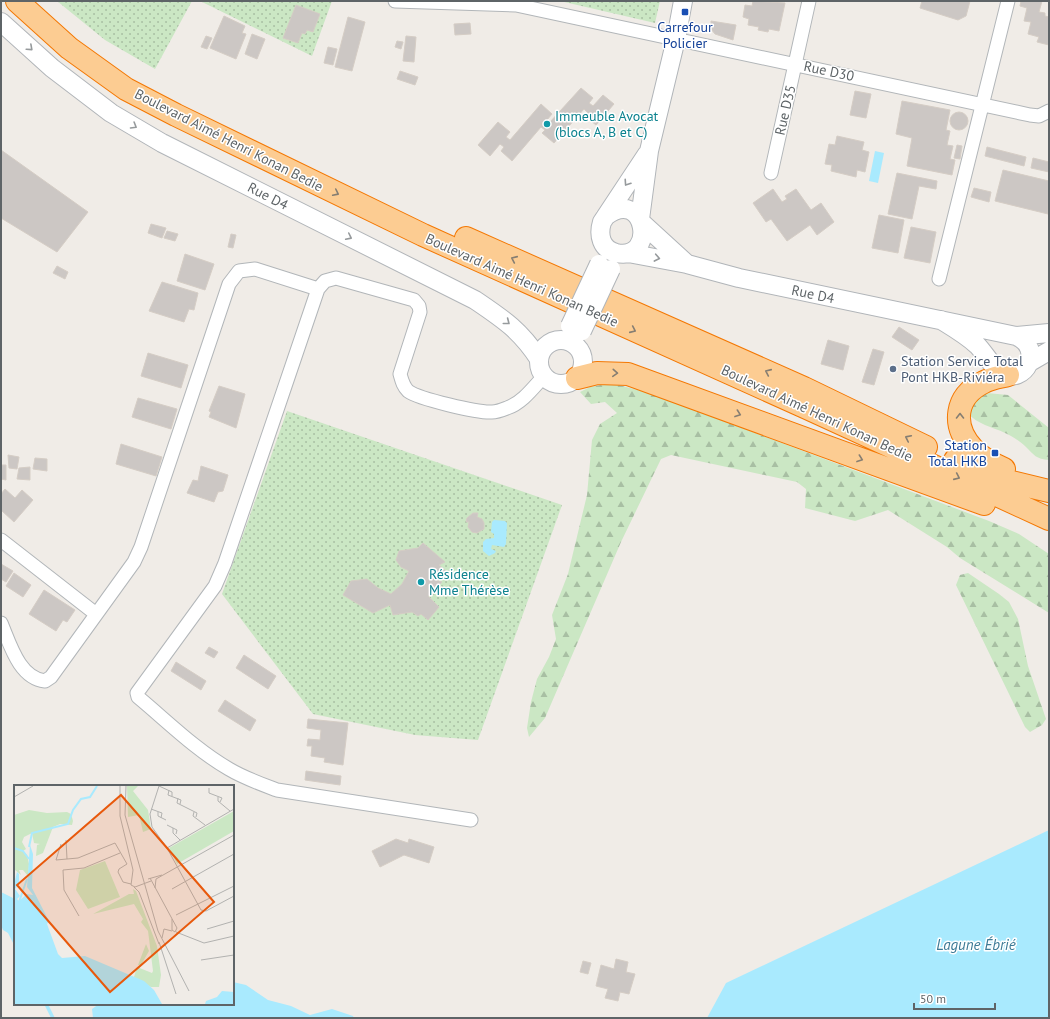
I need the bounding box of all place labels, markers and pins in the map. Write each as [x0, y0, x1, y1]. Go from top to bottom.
marker: Carrefour Policier [680, 7, 690, 17]
place label: Carrefour Policier [657, 18, 713, 52]
place label: Immeuble Avocat (blocs A, B et C) [555, 107, 659, 141]
marker: Immeuble Avocat (blocs A, B et C) [542, 119, 552, 129]
place label: Station Service Total Pont HKB-Riviéra [901, 352, 1023, 386]
marker: Station Service Total Pont HKB-Riviéra [888, 364, 898, 374]
place label: Station Total HKB [928, 436, 987, 470]
marker: Station Total HKB [990, 448, 1000, 458]
place label: Résidence Mme Thérèse [429, 565, 509, 599]
marker: Résidence Mme Thérèse [416, 577, 426, 587]

